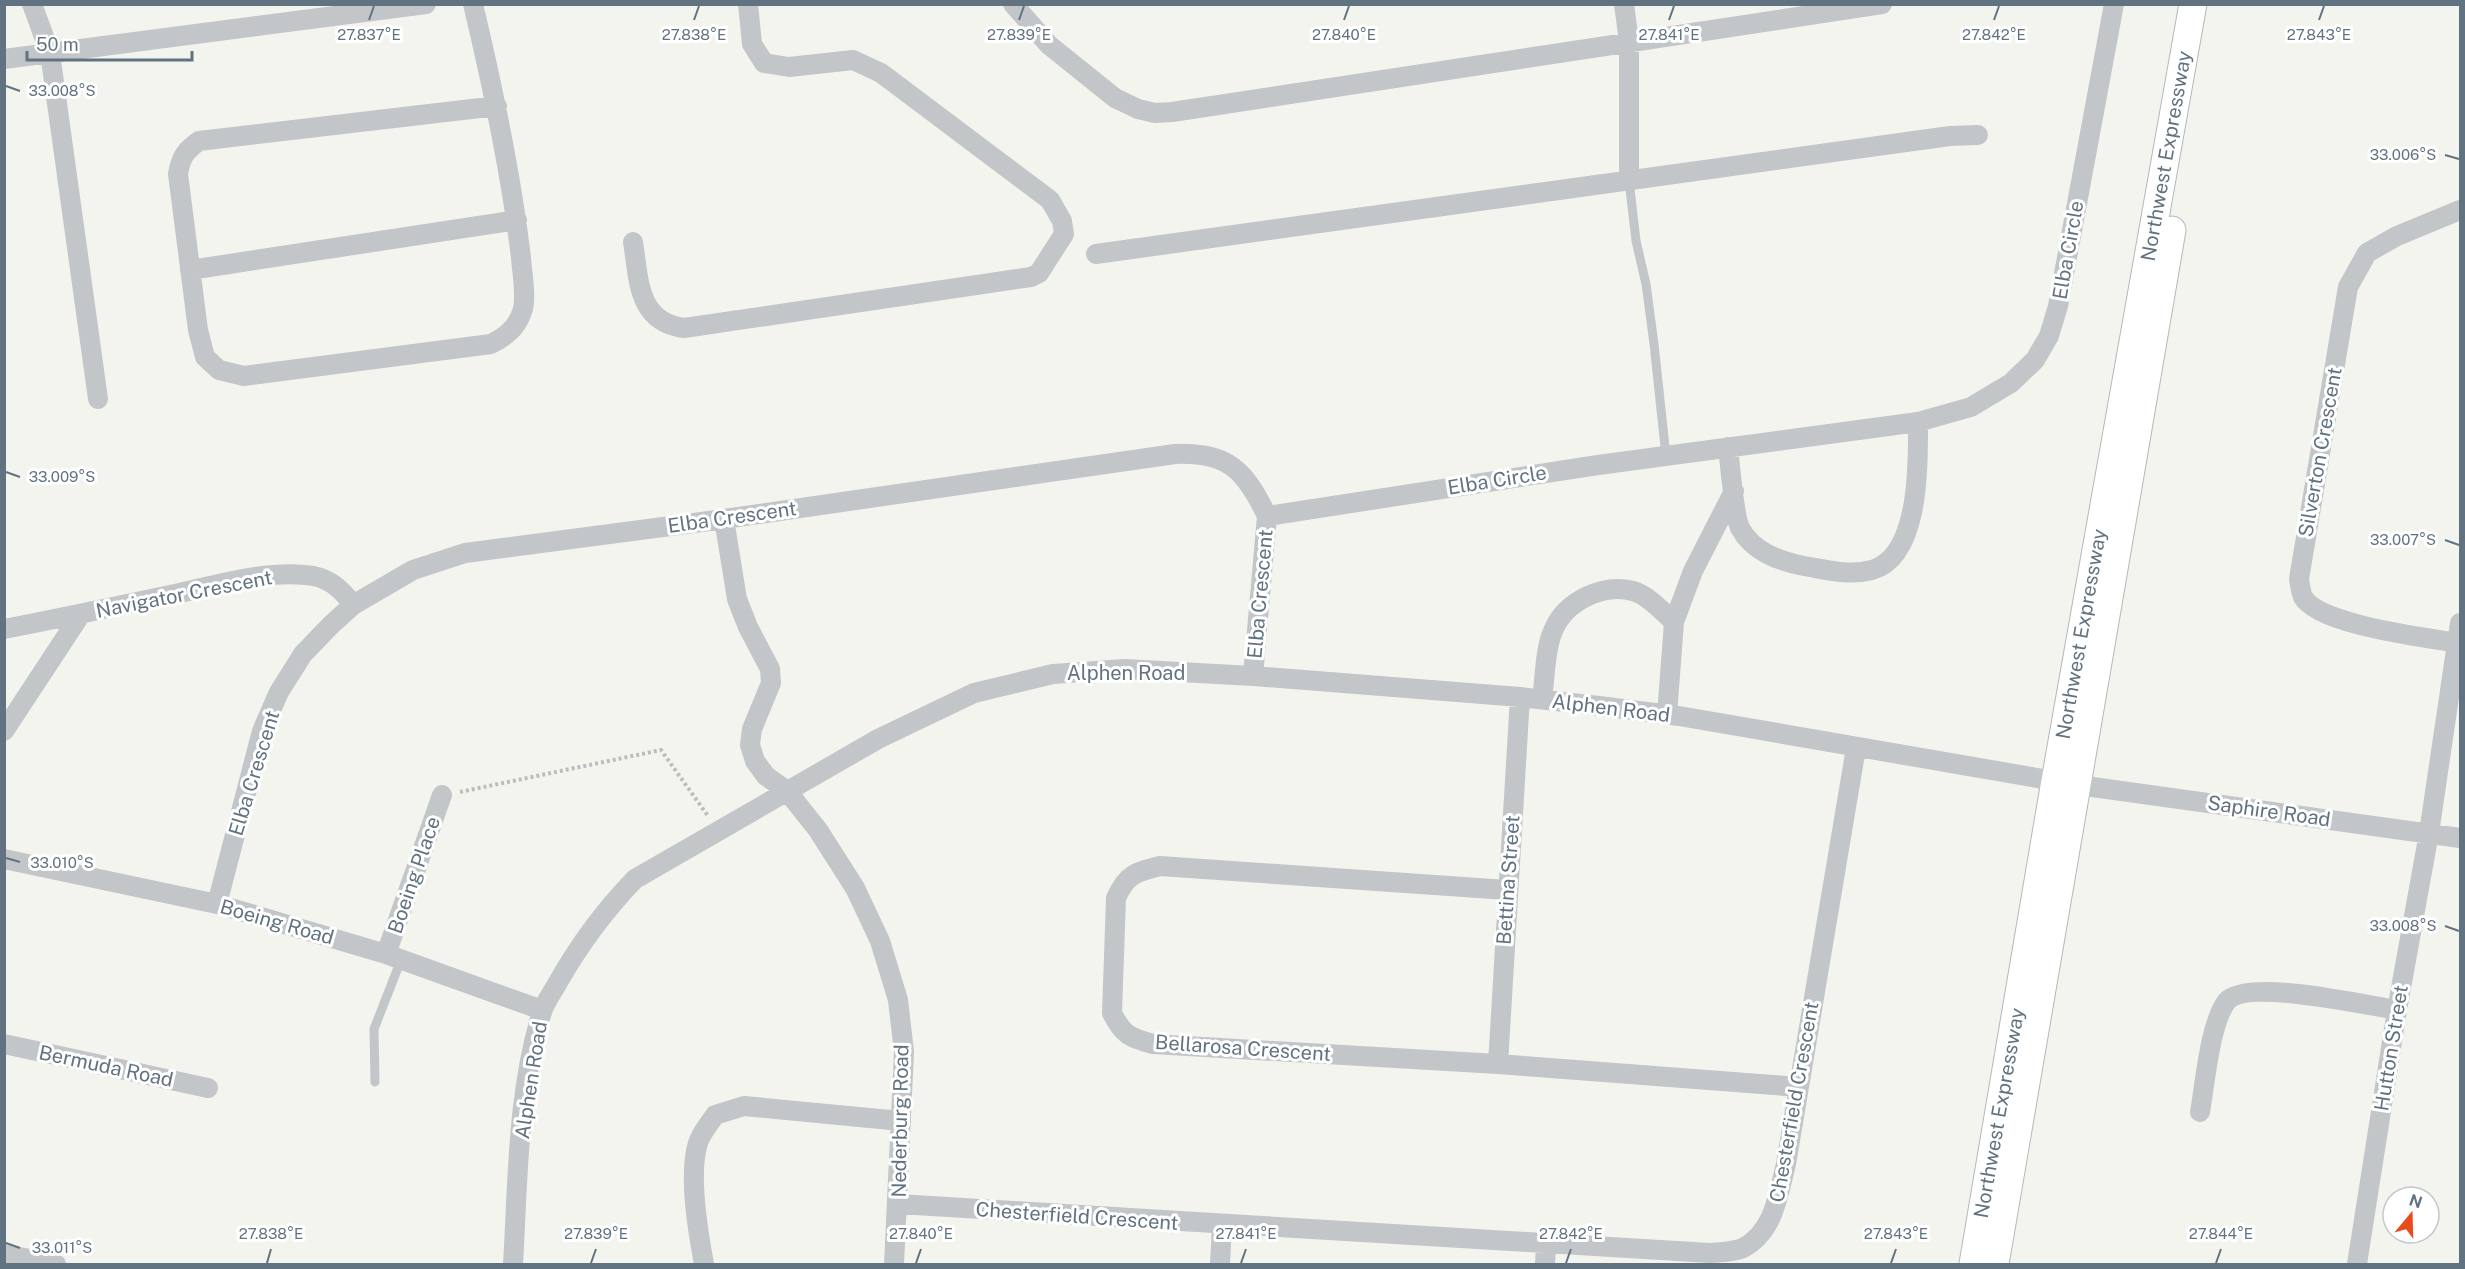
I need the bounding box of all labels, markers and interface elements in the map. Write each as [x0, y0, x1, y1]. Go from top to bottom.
scale bar [27, 24, 192, 62]
text: 27.837°E [337, 26, 401, 43]
text: 27.838°E [662, 26, 726, 43]
text: 27.839°E [987, 26, 1051, 43]
text: 27.840°E [1312, 26, 1376, 43]
text: 27.841°E [1639, 26, 1699, 43]
text: 27.842°E [1962, 26, 2026, 43]
text: 27.843°E [2287, 26, 2351, 43]
text: 50 m [36, 34, 79, 55]
street label: Northwest Expressway [2136, 49, 2196, 263]
text: 33.008°S [28, 82, 96, 99]
text: 33.006°S [2370, 146, 2436, 163]
street label: Elba Circle [2048, 199, 2088, 301]
street label: Silverton Crescent [2293, 365, 2347, 539]
street label: Elba Circle [1446, 460, 1548, 500]
text: 33.009°S [29, 468, 95, 485]
street label: Elba Crescent [666, 496, 798, 538]
street label: Northwest Expressway [2051, 527, 2111, 741]
street label: Elba Crescent [1242, 528, 1278, 660]
text: 33.007°S [2370, 531, 2436, 548]
street label: Navigator Crescent [94, 565, 274, 623]
street label: Alphen Road [1067, 661, 1185, 685]
street label: Alphen Road [1551, 689, 1671, 727]
street label: Elba Crescent [224, 707, 284, 839]
street label: Saphire Road [2206, 790, 2332, 832]
street label: Boeing Place [383, 813, 445, 937]
street label: Bettina Street [1492, 814, 1524, 946]
text: 33.010°S [30, 854, 94, 871]
street label: Boeing Road [217, 894, 337, 950]
text: 33.008°S [2369, 917, 2437, 934]
street label: Hutton Street [2369, 983, 2413, 1113]
street label: Chesterfield Crescent [1765, 1000, 1823, 1204]
street label: Northwest Expressway [1969, 1006, 2029, 1220]
street label: Alphen Road [510, 1020, 552, 1140]
street label: Bellarosa Crescent [1154, 1030, 1332, 1066]
street label: Bermuda Road [37, 1040, 175, 1092]
street label: Nederburg Road [887, 1044, 913, 1198]
north arrow [2381, 1185, 2441, 1245]
text: N [2407, 1190, 2425, 1212]
street label: Chesterfield Crescent [975, 1197, 1179, 1235]
text: 27.838°E [239, 1225, 303, 1242]
text: 27.839°E [564, 1225, 628, 1242]
text: 27.840°E [889, 1225, 953, 1242]
text: 27.841°E [1216, 1225, 1276, 1242]
text: 27.842°E [1539, 1225, 1603, 1242]
text: 27.843°E [1864, 1225, 1928, 1242]
text: 27.844°E [2189, 1225, 2253, 1242]
text: 33.011°S [32, 1239, 92, 1256]

